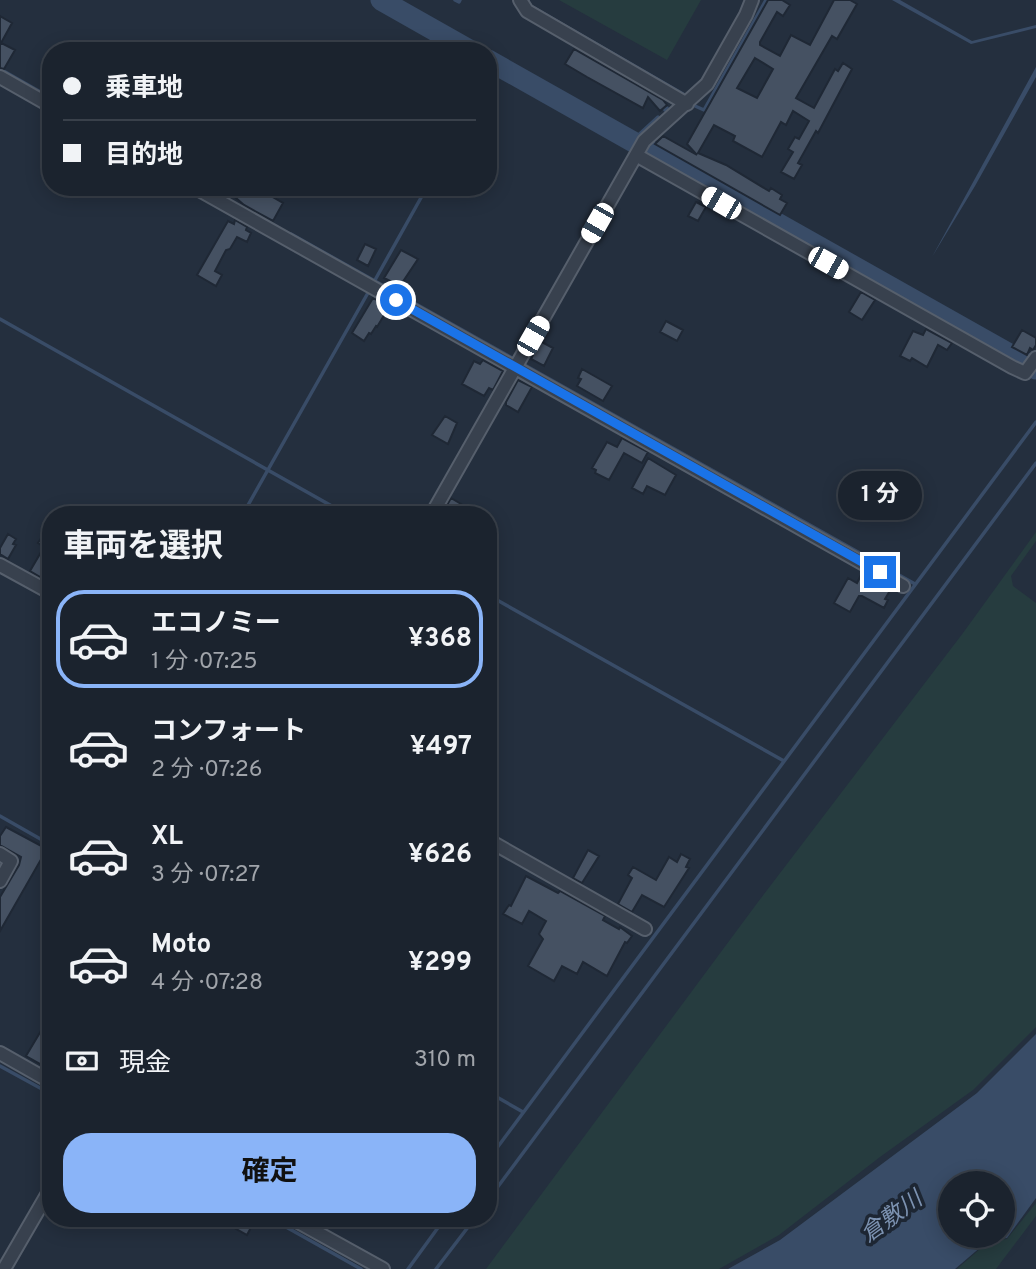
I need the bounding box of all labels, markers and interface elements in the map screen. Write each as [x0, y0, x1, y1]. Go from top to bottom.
text: 乗車地 [105, 73, 183, 106]
text: 目的地 [105, 140, 183, 173]
car [698, 183, 745, 223]
car [578, 200, 617, 246]
car [805, 244, 852, 282]
route start [380, 284, 412, 316]
car [514, 313, 553, 359]
callout: 1 分 [838, 470, 922, 520]
text: 1 分 [861, 481, 899, 510]
text: 車両を選択 [63, 528, 223, 568]
route end [864, 556, 896, 588]
icon: car [67, 608, 130, 671]
text: エコノミー [151, 608, 281, 641]
text: ¥368 [408, 623, 472, 656]
text: 1 分 · 07:25 [151, 648, 258, 677]
icon: car [67, 716, 130, 779]
text: コンフォート [151, 716, 306, 749]
text: ¥497 [410, 731, 472, 764]
text: 2 分 · 07:26 [151, 756, 262, 785]
text: XL [151, 821, 183, 854]
icon: car [67, 824, 130, 887]
text: ¥626 [408, 839, 472, 872]
text: 3 分 · 07:27 [151, 861, 260, 890]
text: Moto [151, 929, 211, 962]
icon: car [67, 932, 130, 995]
text: ¥299 [408, 947, 472, 980]
text: 4 分 · 07:28 [151, 969, 263, 998]
icon: cash [63, 1042, 101, 1080]
text: 310 m [414, 1046, 476, 1075]
text: 現金 [119, 1048, 171, 1081]
button: 確定 [63, 1133, 476, 1213]
map controls [938, 1171, 1015, 1248]
button: locate [938, 1171, 1015, 1248]
water label: 倉敷川 [856, 1184, 931, 1250]

